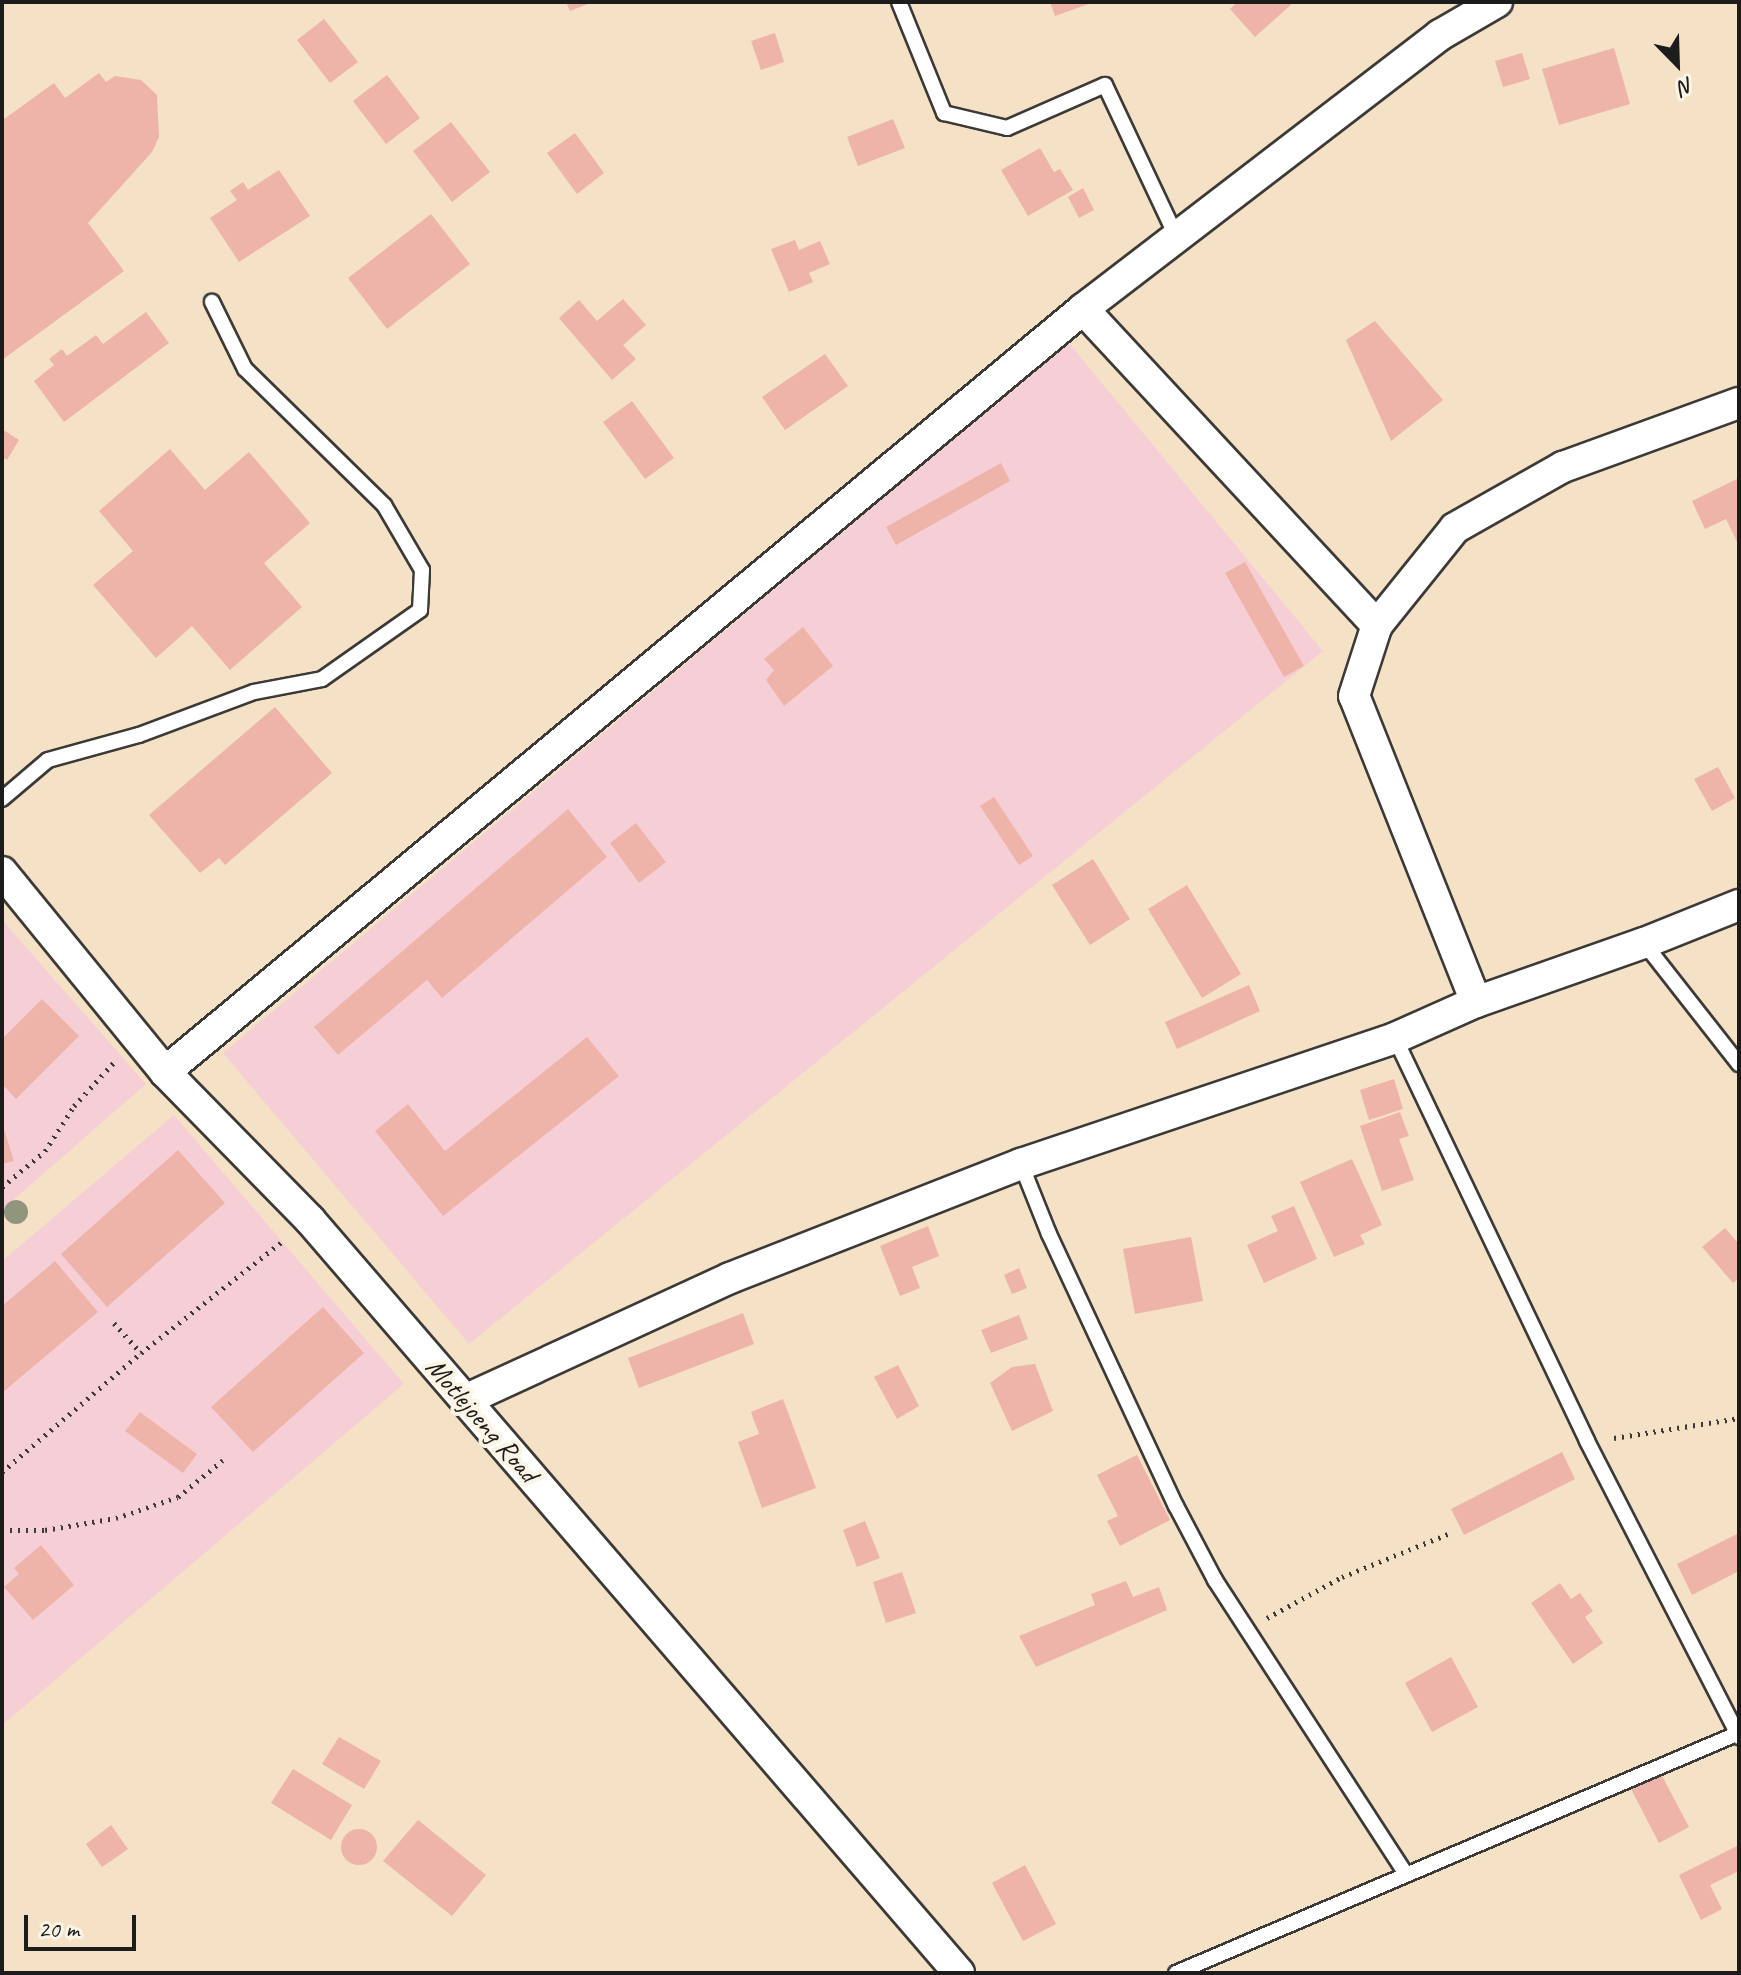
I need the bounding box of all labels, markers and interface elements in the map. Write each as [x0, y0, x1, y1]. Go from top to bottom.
north arrow [1637, 24, 1717, 104]
text: N [1675, 71, 1698, 102]
street label: Motlejoeng Road [419, 1351, 545, 1489]
scale bar [28, 1899, 140, 1949]
text: 20 m [38, 1914, 79, 1944]

